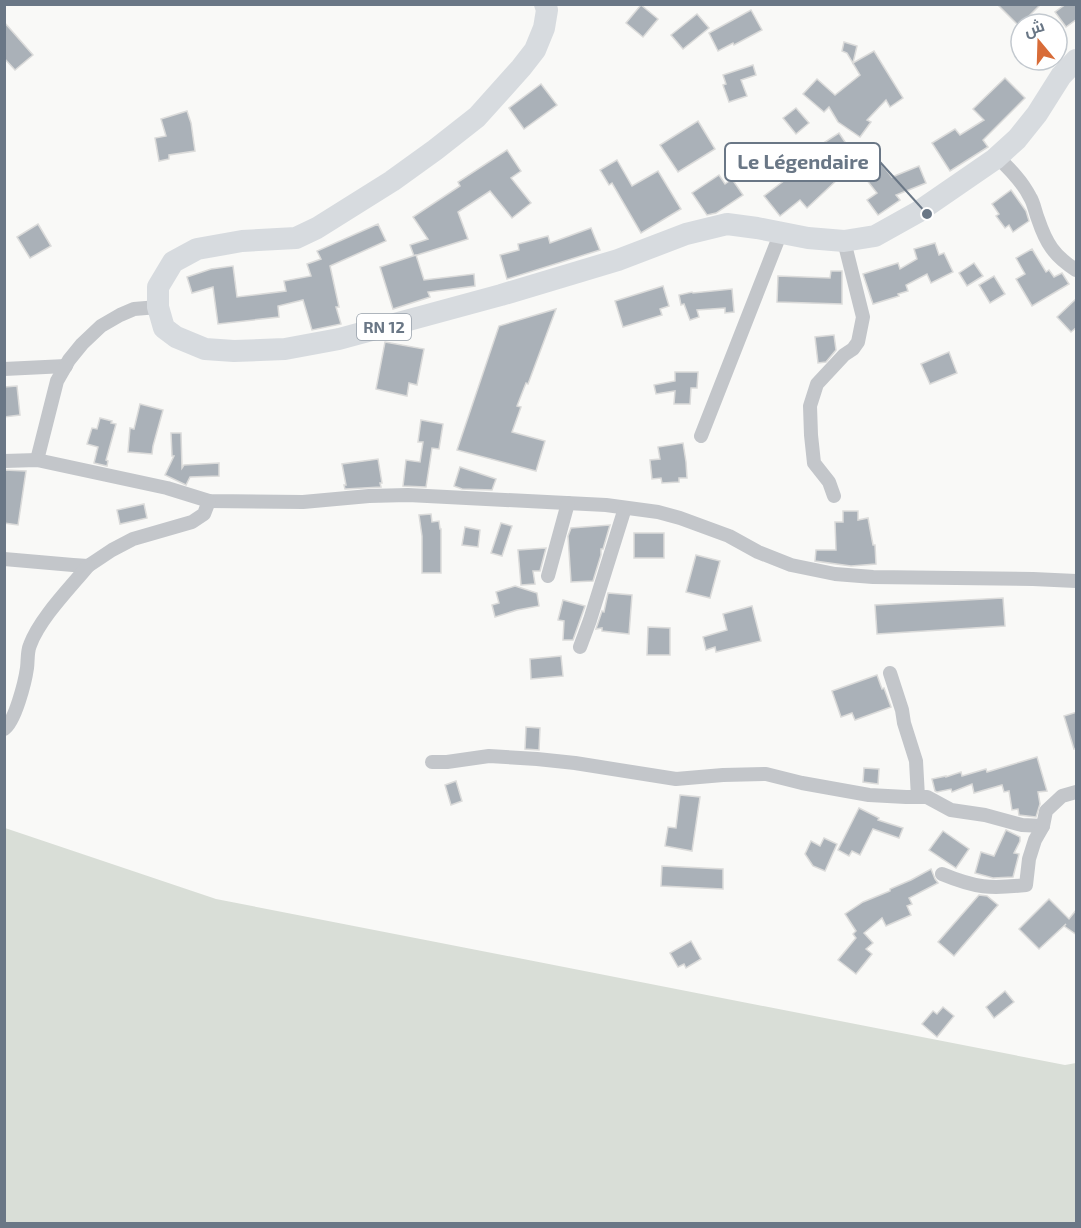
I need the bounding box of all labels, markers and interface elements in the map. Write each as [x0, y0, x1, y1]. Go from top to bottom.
north arrow [1009, 12, 1069, 72]
text: ش [1021, 15, 1047, 41]
callout: Le Légendaire [725, 143, 880, 181]
text: Le Légendaire [737, 149, 869, 173]
road number: RN 12 [357, 314, 411, 340]

